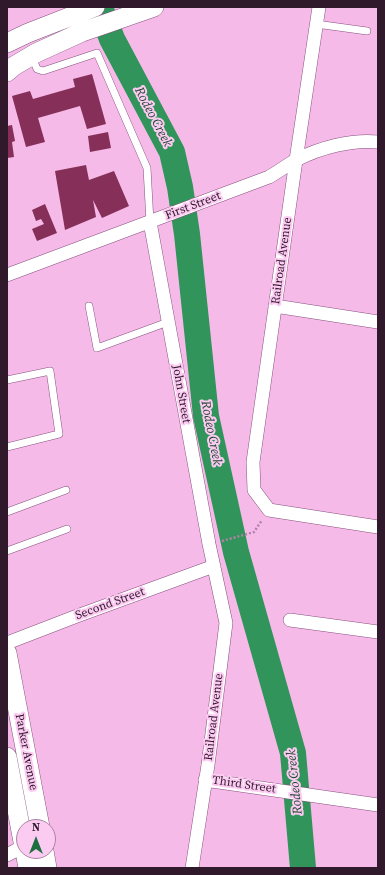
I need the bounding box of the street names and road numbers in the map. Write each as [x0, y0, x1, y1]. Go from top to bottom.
street label: First Street [163, 189, 223, 223]
street label: Railroad Avenue [269, 217, 295, 305]
street label: John Street [169, 364, 193, 424]
street label: Second Street [73, 585, 147, 623]
street label: Railroad Avenue [202, 673, 226, 761]
street label: Parker Avenue [12, 712, 40, 792]
street label: Third Street [212, 773, 276, 797]

